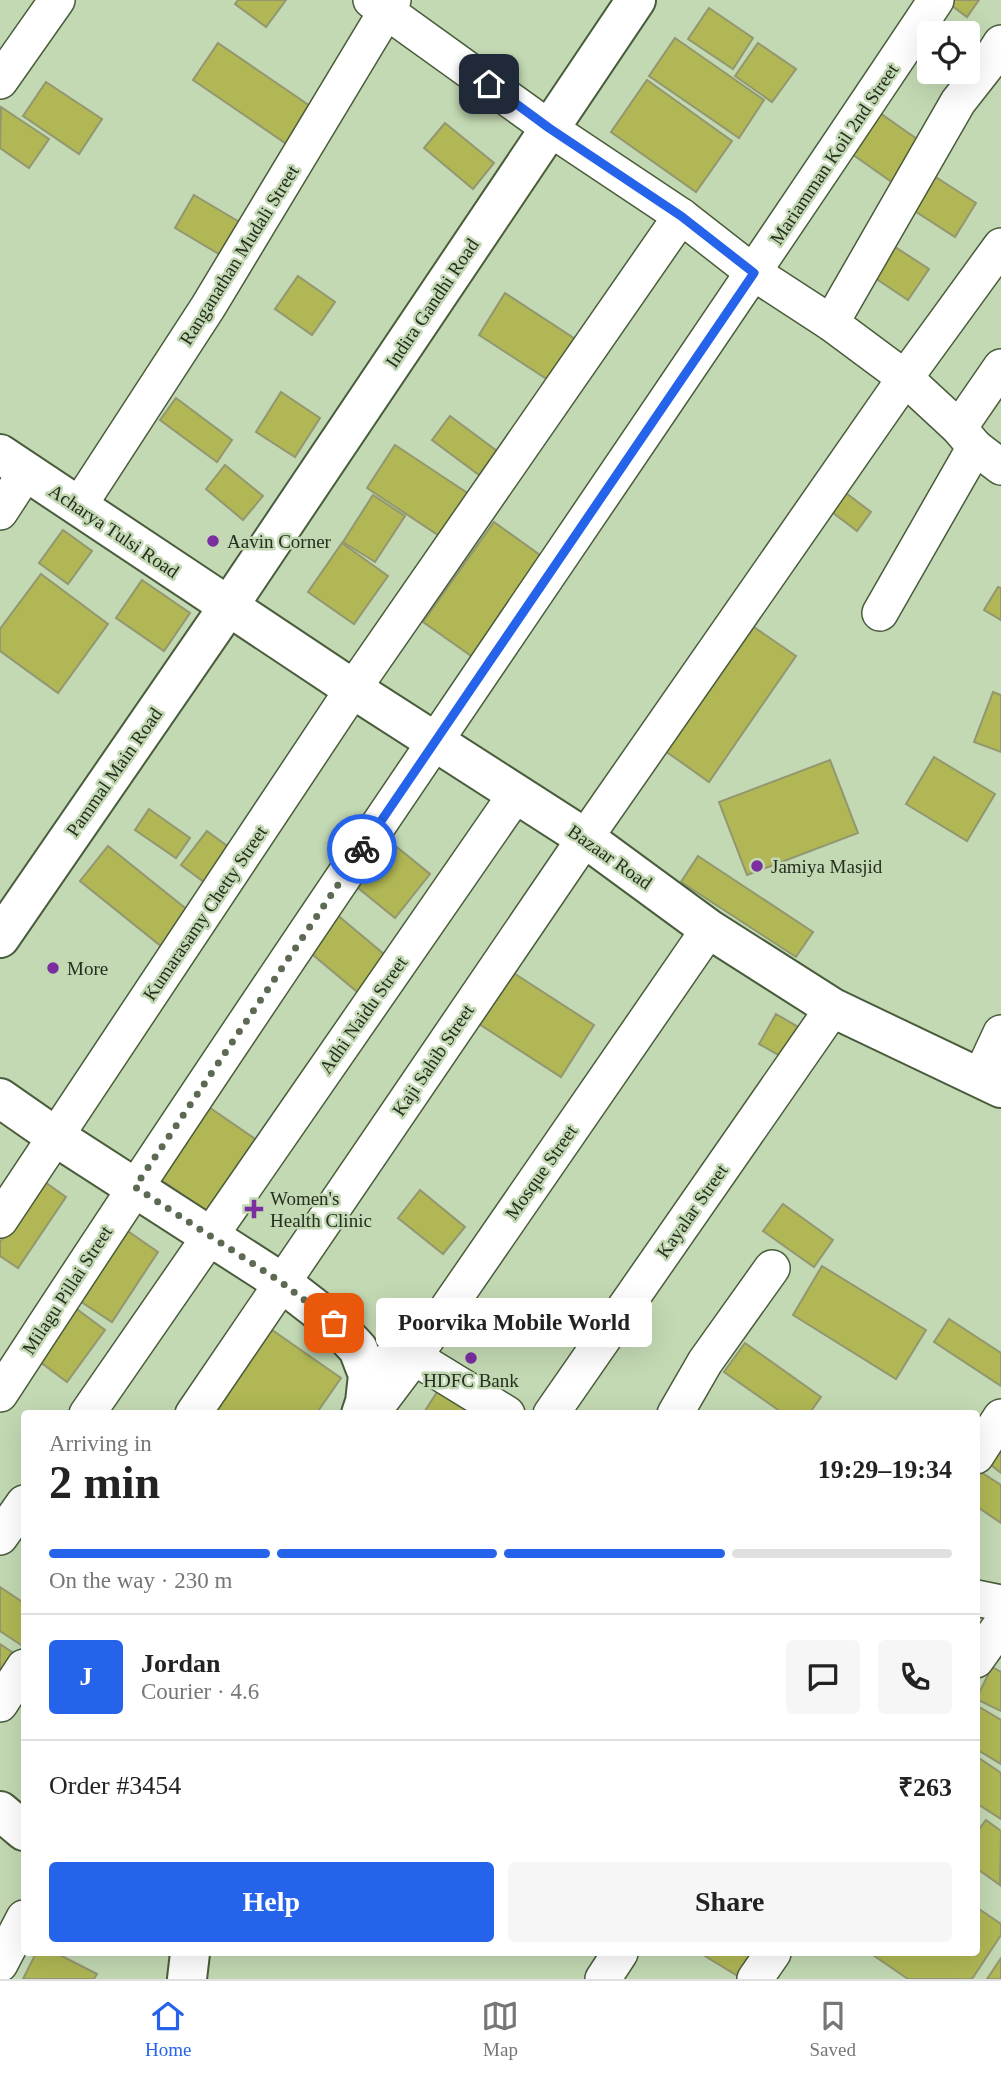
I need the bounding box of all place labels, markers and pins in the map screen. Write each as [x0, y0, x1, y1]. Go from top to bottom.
pin [459, 54, 519, 114]
place label: Aavin Corner [227, 531, 332, 552]
marker: Aavin Corner [205, 533, 221, 549]
place label: Jamiya Masjid [771, 856, 883, 877]
marker: Jamiya Masjid [749, 858, 765, 874]
place label: More [67, 958, 108, 979]
marker: More [45, 960, 61, 976]
place label: Women's Health Clinic [270, 1188, 372, 1231]
marker: Women's Health Clinic [244, 1199, 264, 1219]
pin [304, 1293, 364, 1353]
callout: Poorvika Mobile World [376, 1298, 652, 1348]
marker: HDFC Bank [463, 1350, 479, 1366]
place label: HDFC Bank [423, 1370, 519, 1391]

